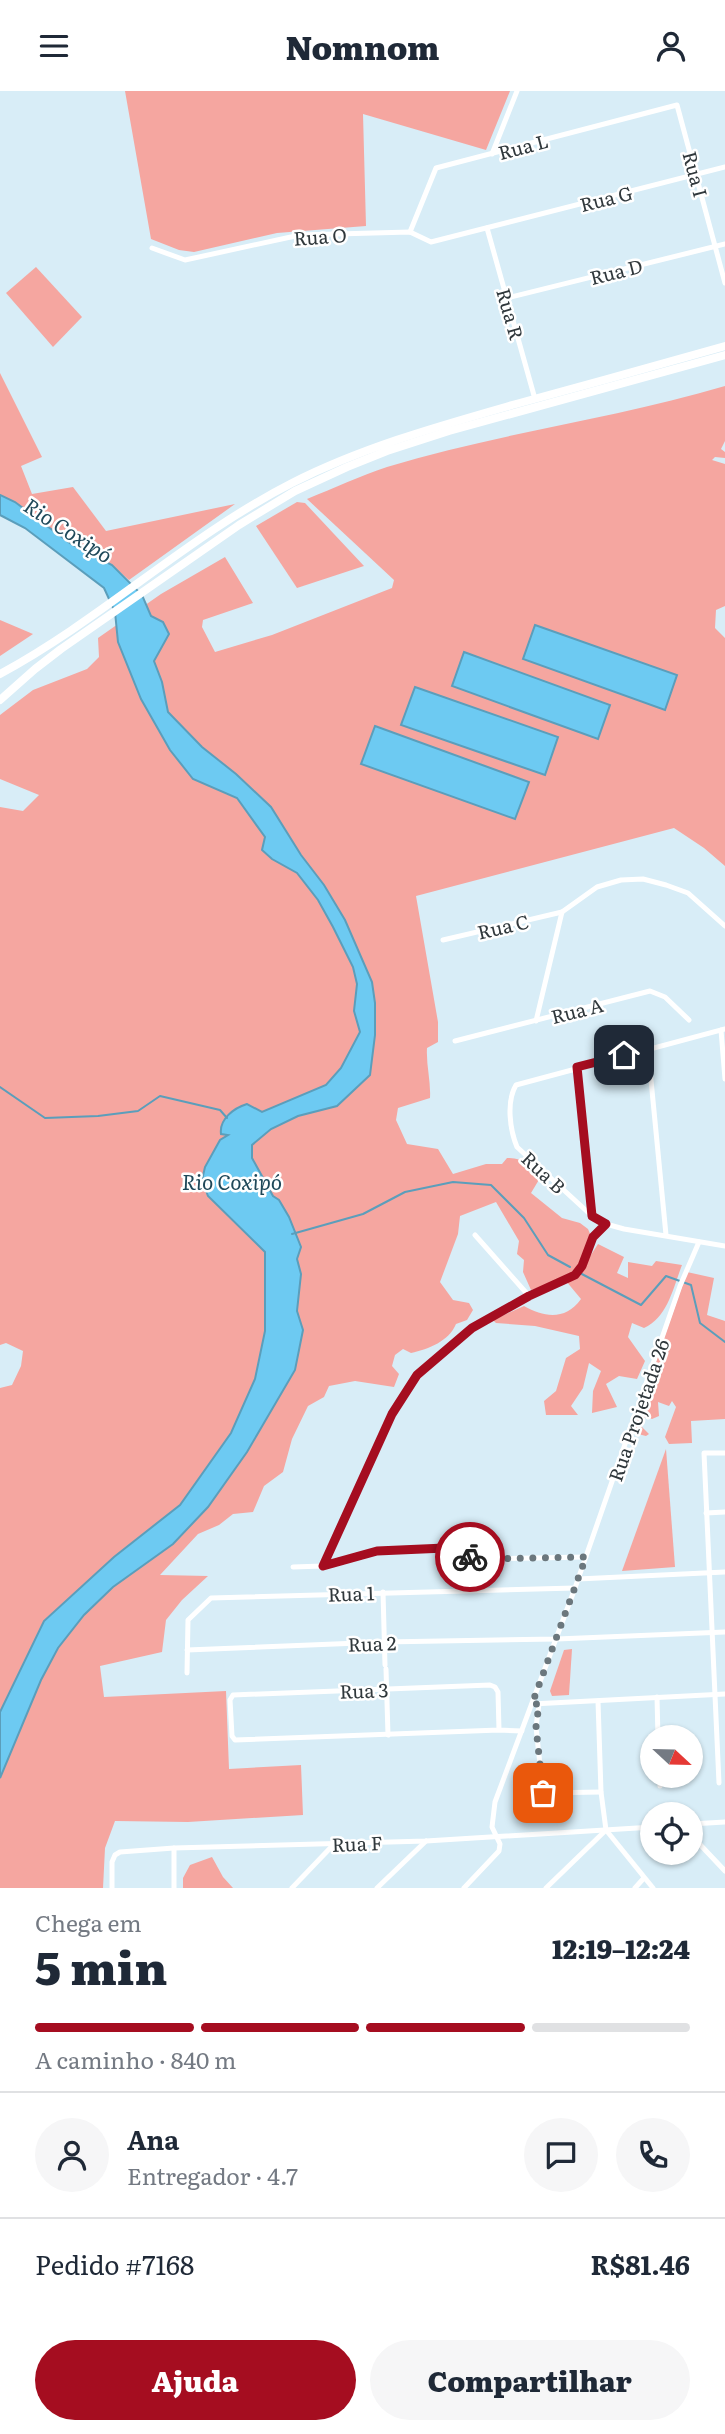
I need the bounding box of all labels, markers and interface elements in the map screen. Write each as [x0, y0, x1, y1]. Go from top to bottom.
text: Nomnom [285, 22, 440, 70]
icon: menu [35, 27, 73, 65]
icon: person [652, 27, 690, 65]
street label: Rua L [495, 126, 551, 166]
street label: Rua I [676, 148, 716, 200]
street label: Rua G [577, 178, 635, 218]
street label: Rua O [292, 220, 348, 252]
street label: Rua D [587, 251, 645, 291]
street label: Rua R [490, 285, 532, 343]
water label: Rio Coxipó [18, 489, 120, 569]
street label: Rua C [474, 906, 532, 946]
street label: Rua A [548, 990, 606, 1030]
pin [594, 1025, 654, 1085]
icon: home [605, 1036, 643, 1074]
street label: Rua B [516, 1144, 572, 1200]
water label: Rio Coxipó [182, 1165, 282, 1196]
street label: Rua Projetada 26 [601, 1335, 675, 1485]
courier [435, 1522, 505, 1592]
icon: bike [451, 1538, 489, 1576]
street label: Rua 1 [327, 1578, 375, 1608]
street label: Rua 2 [347, 1628, 397, 1658]
street label: Rua 3 [339, 1675, 389, 1705]
north arrow [640, 1725, 704, 1789]
map controls [640, 1725, 703, 1865]
pin [513, 1763, 573, 1823]
icon: bag [524, 1774, 562, 1812]
button: locate [640, 1802, 703, 1865]
street label: Rua F [331, 1828, 383, 1858]
text: Chega em [35, 1905, 142, 1939]
text: 12:19–12:24 [552, 1928, 690, 1967]
text: 5 min [35, 1931, 167, 1999]
text: A caminho · 840 m [35, 2042, 236, 2076]
button: person [35, 2118, 109, 2192]
button: chat [524, 2118, 598, 2192]
button: phone [616, 2118, 690, 2192]
text: Ana [127, 2119, 179, 2158]
text: Entregador · 4.7 [127, 2158, 298, 2192]
text: Pedido #7168 [35, 2244, 194, 2283]
text: R$81.46 [590, 2244, 690, 2283]
button: Ajuda [35, 2340, 356, 2420]
button: Compartilhar [370, 2340, 690, 2420]

